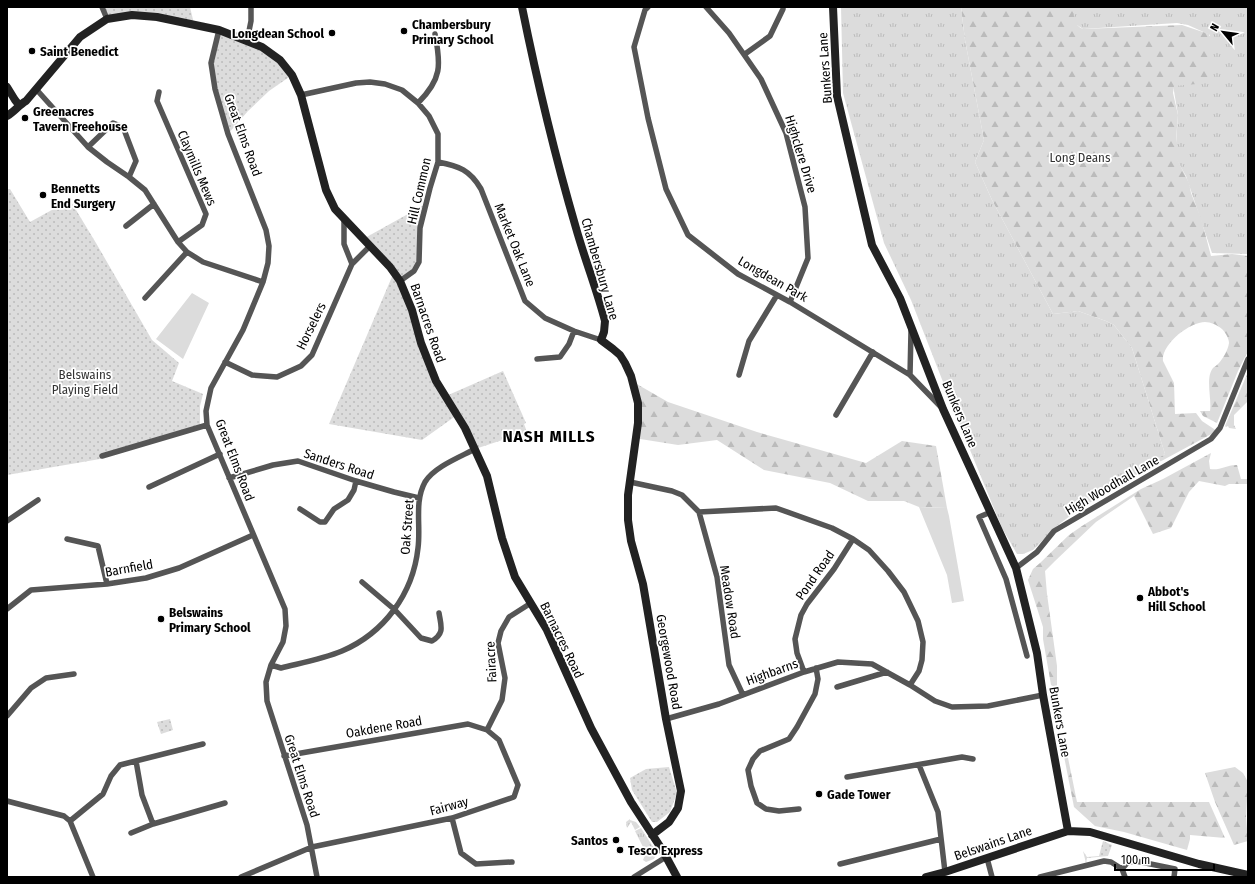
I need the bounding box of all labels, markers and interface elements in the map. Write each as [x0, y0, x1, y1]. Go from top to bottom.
north arrow [1203, 12, 1243, 52]
place label: Chambersbury Primary School [412, 17, 494, 47]
text: N [1207, 21, 1222, 33]
place label: Longdean School [232, 26, 324, 41]
marker: Chambersbury Primary School [399, 26, 409, 36]
marker: Longdean School [327, 28, 337, 38]
street label: Bunkers Lane [815, 32, 835, 104]
place label: Saint Benedict [40, 44, 119, 59]
marker: Saint Benedict [27, 46, 37, 56]
street label: Great Elms Road [221, 92, 265, 178]
place label: Greenacres Tavern Freehouse [33, 104, 128, 134]
marker: Greenacres Tavern Freehouse [20, 113, 30, 123]
street label: Highclere Drive [782, 113, 820, 195]
street label: Claymills Mews [174, 128, 220, 208]
park label: Long Deans [1050, 150, 1111, 165]
street label: Hill Common [404, 156, 434, 226]
place label: Bennetts End Surgery [51, 181, 116, 211]
marker: Bennetts End Surgery [38, 190, 48, 200]
street label: Market Oak Lane [491, 201, 539, 289]
street label: Chambersbury Lane [578, 216, 622, 322]
street label: Longdean Park [736, 253, 811, 305]
street label: Barnacres Road [407, 281, 449, 365]
street label: Horselers [293, 300, 329, 352]
park label: Belswains Playing Field [52, 367, 118, 397]
street label: Bunkers Lane [939, 378, 981, 450]
street label: Great Elms Road [212, 417, 258, 503]
district label: NASH MILLS [502, 426, 596, 447]
street label: Sanders Road [302, 446, 376, 482]
street label: High Woodhall Lane [1062, 452, 1162, 518]
street label: Oak Street [398, 498, 416, 555]
street label: Pond Road [792, 547, 838, 603]
street label: Barnfield [104, 556, 154, 580]
street label: Meadow Road [717, 564, 743, 640]
place label: Abbot's Hill School [1147, 584, 1206, 614]
marker: Abbot's Hill School [1135, 593, 1145, 603]
street label: Barnacres Road [537, 599, 587, 681]
place label: Belswains Primary School [169, 605, 251, 635]
street label: Georgewood Road [653, 613, 685, 711]
marker: Belswains Primary School [156, 614, 166, 624]
street label: Fairacre [482, 641, 500, 683]
street label: Highbarns [744, 656, 800, 688]
street label: Bunkers Lane [1046, 686, 1074, 758]
street label: Oakdene Road [345, 713, 423, 741]
street label: Great Elms Road [281, 733, 323, 819]
place label: Gade Tower [827, 787, 891, 802]
marker: Gade Tower [814, 789, 824, 799]
street label: Fairway [428, 794, 470, 818]
street label: Belswains Lane [952, 823, 1034, 863]
place label: Santos [571, 833, 608, 848]
marker: Santos [611, 835, 621, 845]
place label: Tesco Express [628, 843, 703, 858]
marker: Tesco Express [615, 845, 625, 855]
scale bar [1115, 846, 1214, 872]
text: 100 m [1121, 853, 1150, 867]

